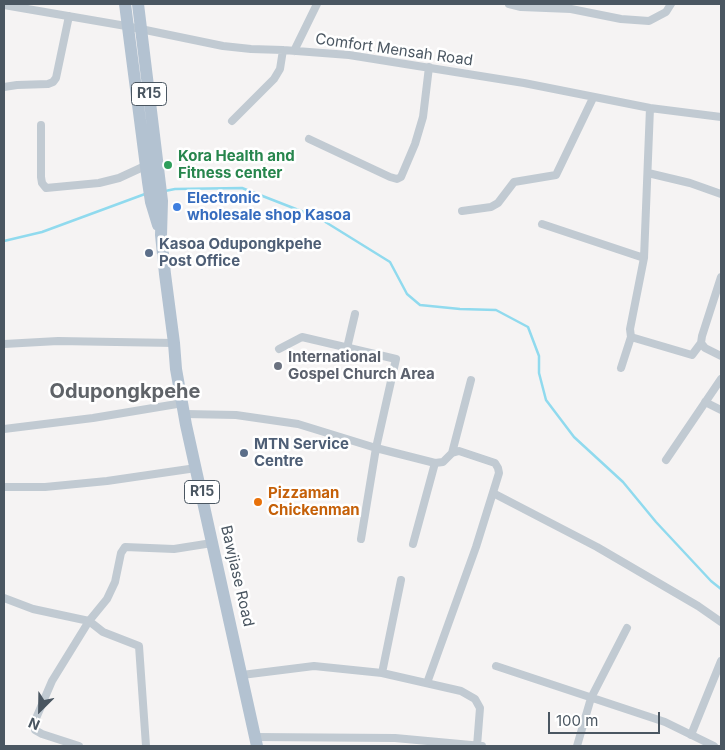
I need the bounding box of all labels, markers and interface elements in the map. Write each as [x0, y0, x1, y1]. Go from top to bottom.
street label: Comfort Mensah Road [314, 30, 474, 70]
road number: R15 [132, 82, 166, 106]
place label: Kora Health and Fitness center [178, 147, 295, 182]
marker: Kora Health and Fitness center [162, 159, 174, 171]
place label: Electronic wholesale shop Kasoa [187, 189, 351, 224]
marker: Electronic wholesale shop Kasoa [171, 201, 183, 213]
place label: Kasoa Odupongkpehe Post Office [159, 235, 322, 270]
marker: Kasoa Odupongkpehe Post Office [143, 247, 155, 259]
place label: International Gospel Church Area [288, 348, 435, 383]
marker: International Gospel Church Area [272, 360, 284, 372]
district label: Odupongkpehe [50, 380, 200, 404]
place label: MTN Service Centre [254, 435, 349, 470]
marker: MTN Service Centre [238, 447, 250, 459]
road number: R15 [184, 481, 220, 504]
place label: Pizzaman Chickenman [268, 484, 360, 519]
marker: Pizzaman Chickenman [252, 496, 264, 508]
street label: Bawjiase Road [217, 524, 257, 628]
north arrow [15, 685, 65, 735]
scale bar [550, 702, 662, 734]
text: 100 m [556, 711, 598, 730]
text: N [26, 714, 42, 734]

